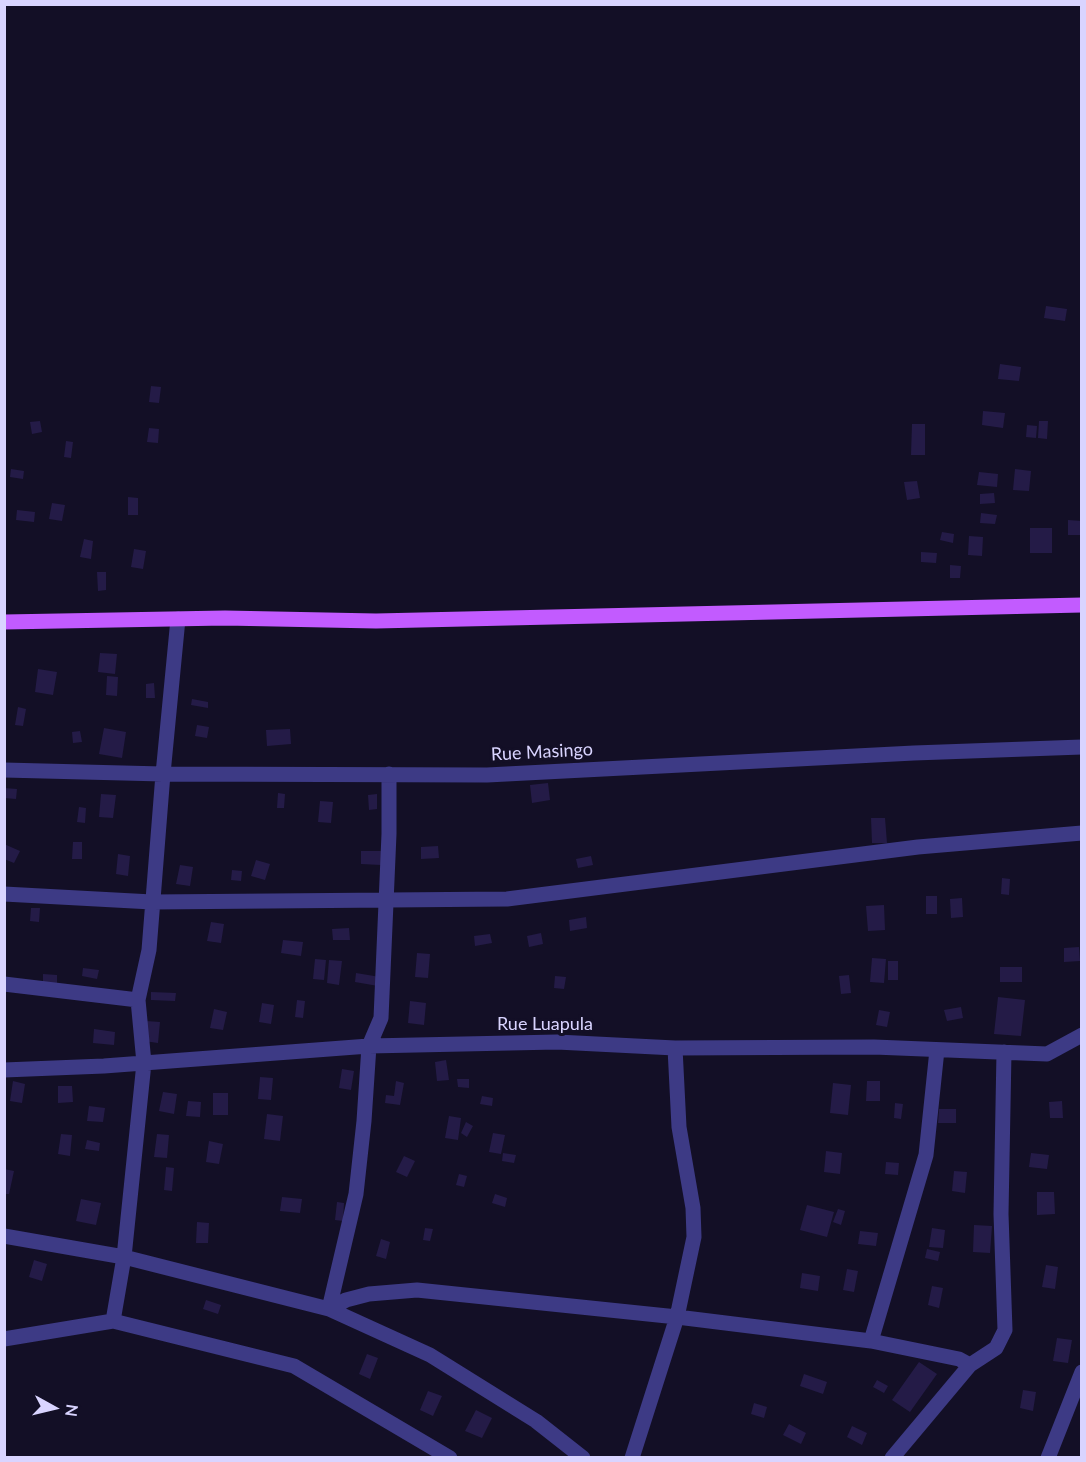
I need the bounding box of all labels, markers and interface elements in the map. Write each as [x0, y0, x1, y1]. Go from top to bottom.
street label: Rue Masingo [490, 739, 594, 765]
street label: Rue Luapula [497, 1013, 593, 1035]
north arrow [24, 1378, 84, 1438]
text: N [62, 1403, 83, 1418]

